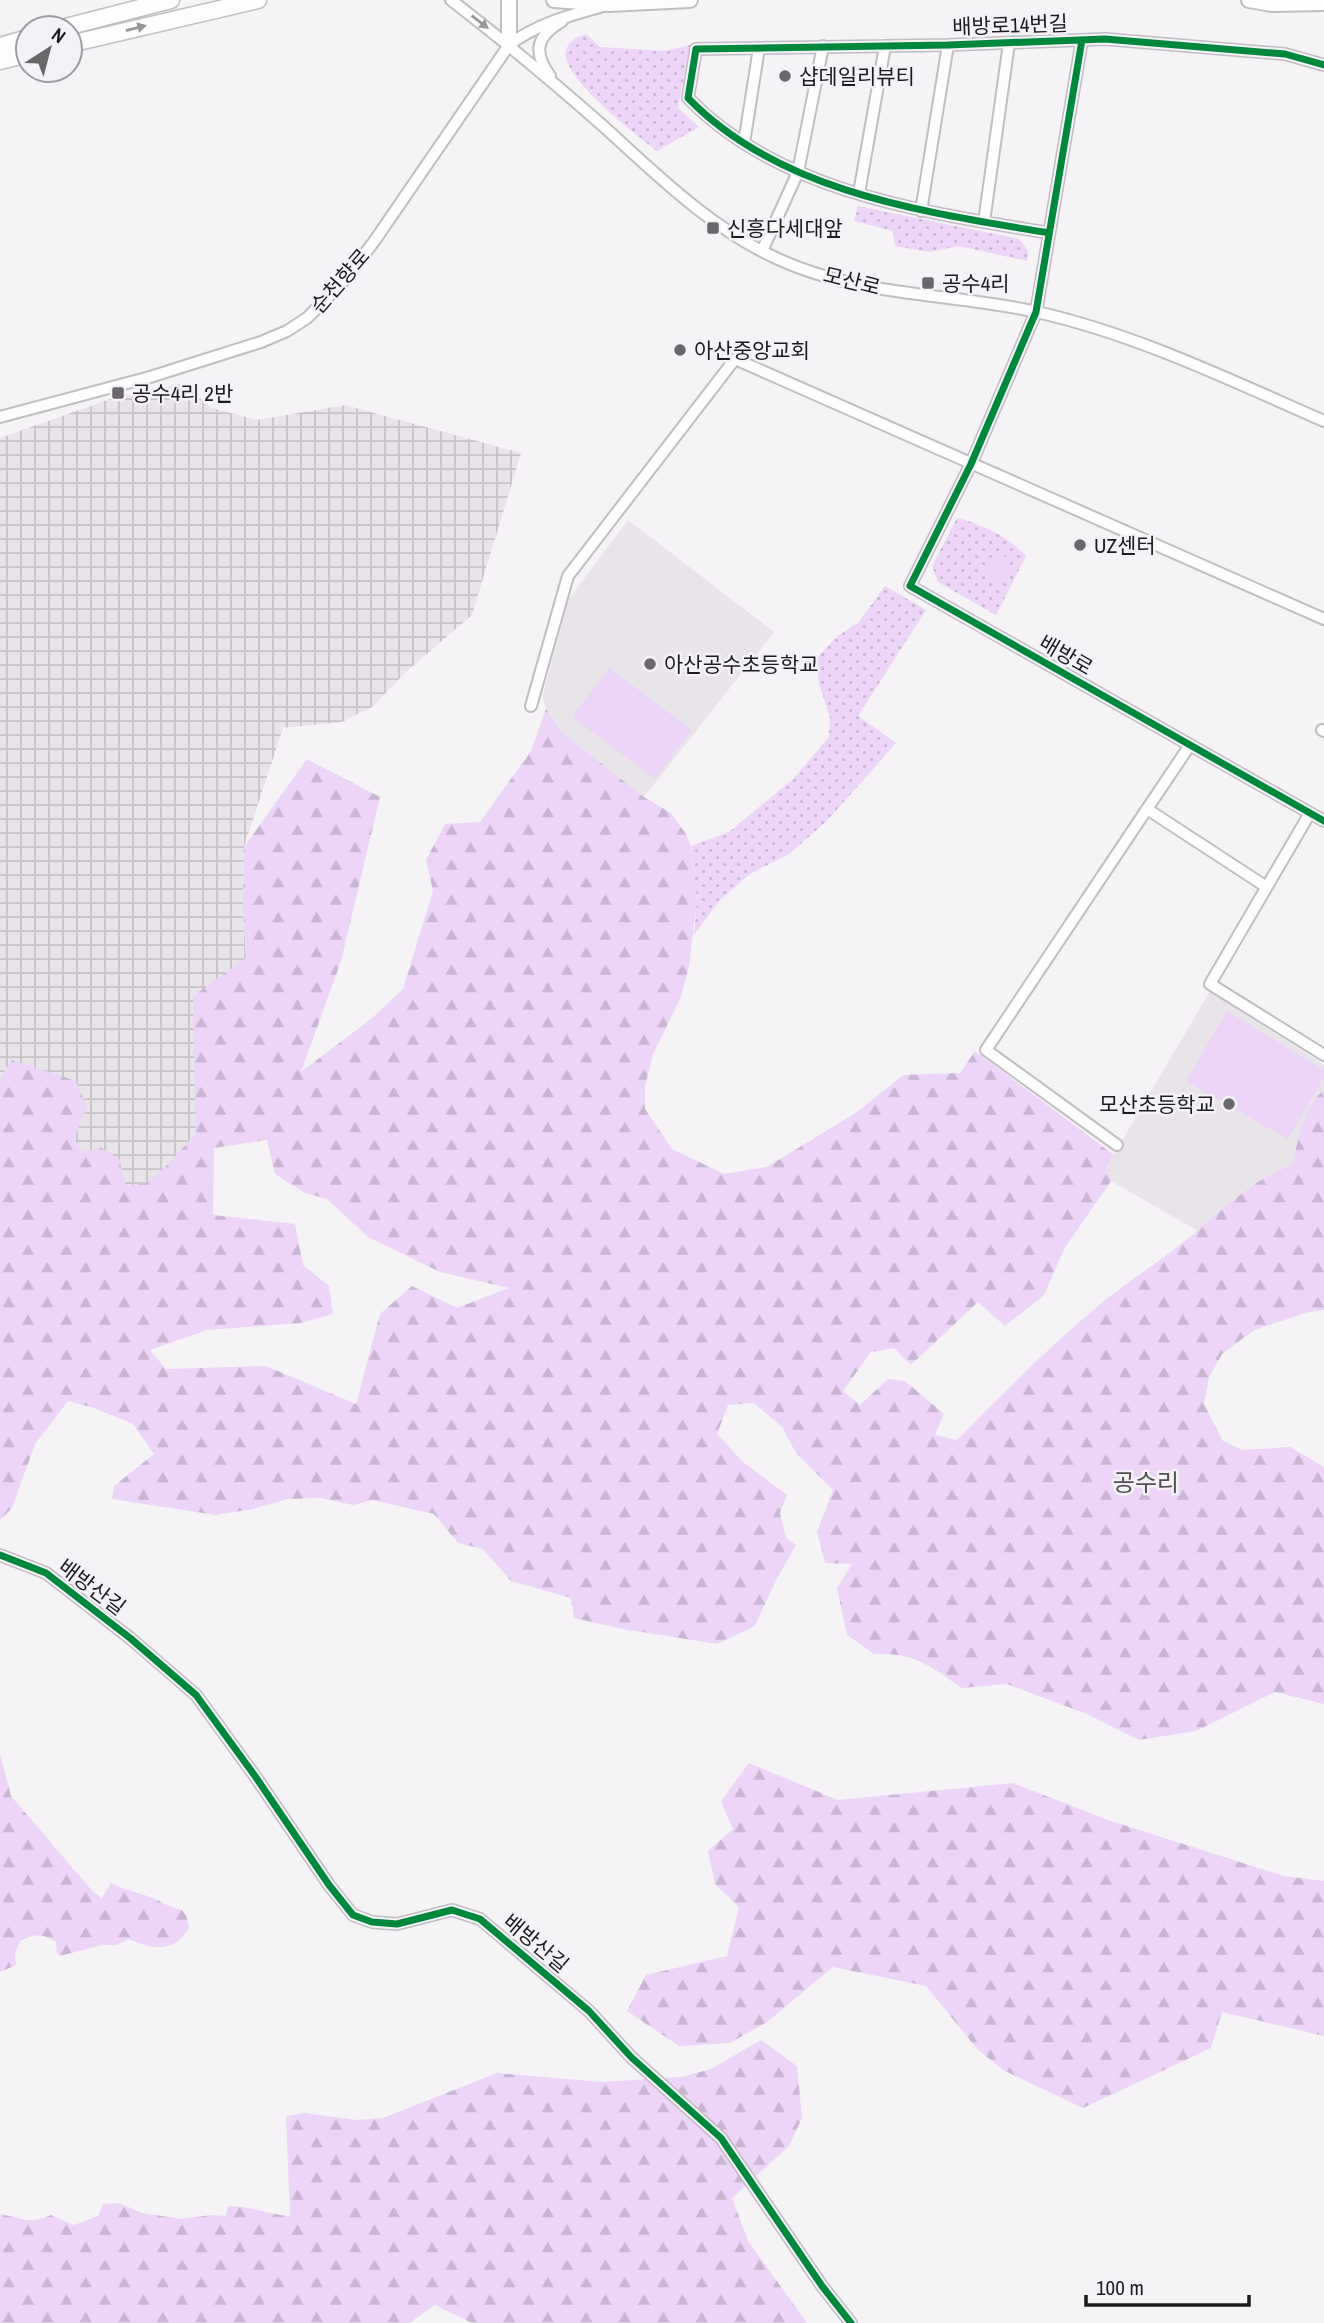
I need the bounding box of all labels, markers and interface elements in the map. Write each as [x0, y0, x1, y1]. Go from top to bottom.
street label: 배방로14번길 [952, 8, 1068, 42]
north arrow [14, 14, 84, 84]
one-way arrow [471, 15, 489, 29]
text: N [47, 21, 71, 49]
one-way arrow [125, 22, 147, 33]
place label: 샵데일리뷰티 [799, 62, 915, 91]
marker: 샵데일리뷰티 [777, 68, 793, 84]
place label: 신흥다세대앞 [727, 214, 843, 243]
marker: 신흥다세대앞 [705, 220, 721, 236]
street label: 순천향로 [304, 242, 376, 320]
street label: 모산로 [820, 260, 884, 302]
place label: 공수4리 [942, 269, 1010, 298]
marker: 공수4리 [920, 275, 936, 291]
place label: 아산중앙교회 [694, 336, 810, 365]
marker: 아산중앙교회 [672, 342, 688, 358]
place label: 공수4리 2반 [132, 379, 233, 408]
marker: 공수4리 2반 [110, 385, 126, 401]
place label: UZ센터 [1094, 531, 1156, 560]
marker: UZ센터 [1072, 537, 1088, 553]
street label: 배방로 [1034, 628, 1098, 682]
place label: 아산공수초등학교 [664, 650, 819, 679]
marker: 아산공수초등학교 [642, 656, 658, 672]
place label: 모산초등학교 [1099, 1090, 1215, 1119]
marker: 모산초등학교 [1221, 1096, 1237, 1112]
district label: 공수리 [1113, 1466, 1179, 1498]
street label: 배방산길 [52, 1552, 132, 1622]
street label: 배방산길 [497, 1907, 575, 1979]
scale bar [1086, 2264, 1249, 2308]
text: 100 m [1096, 2273, 1144, 2302]

